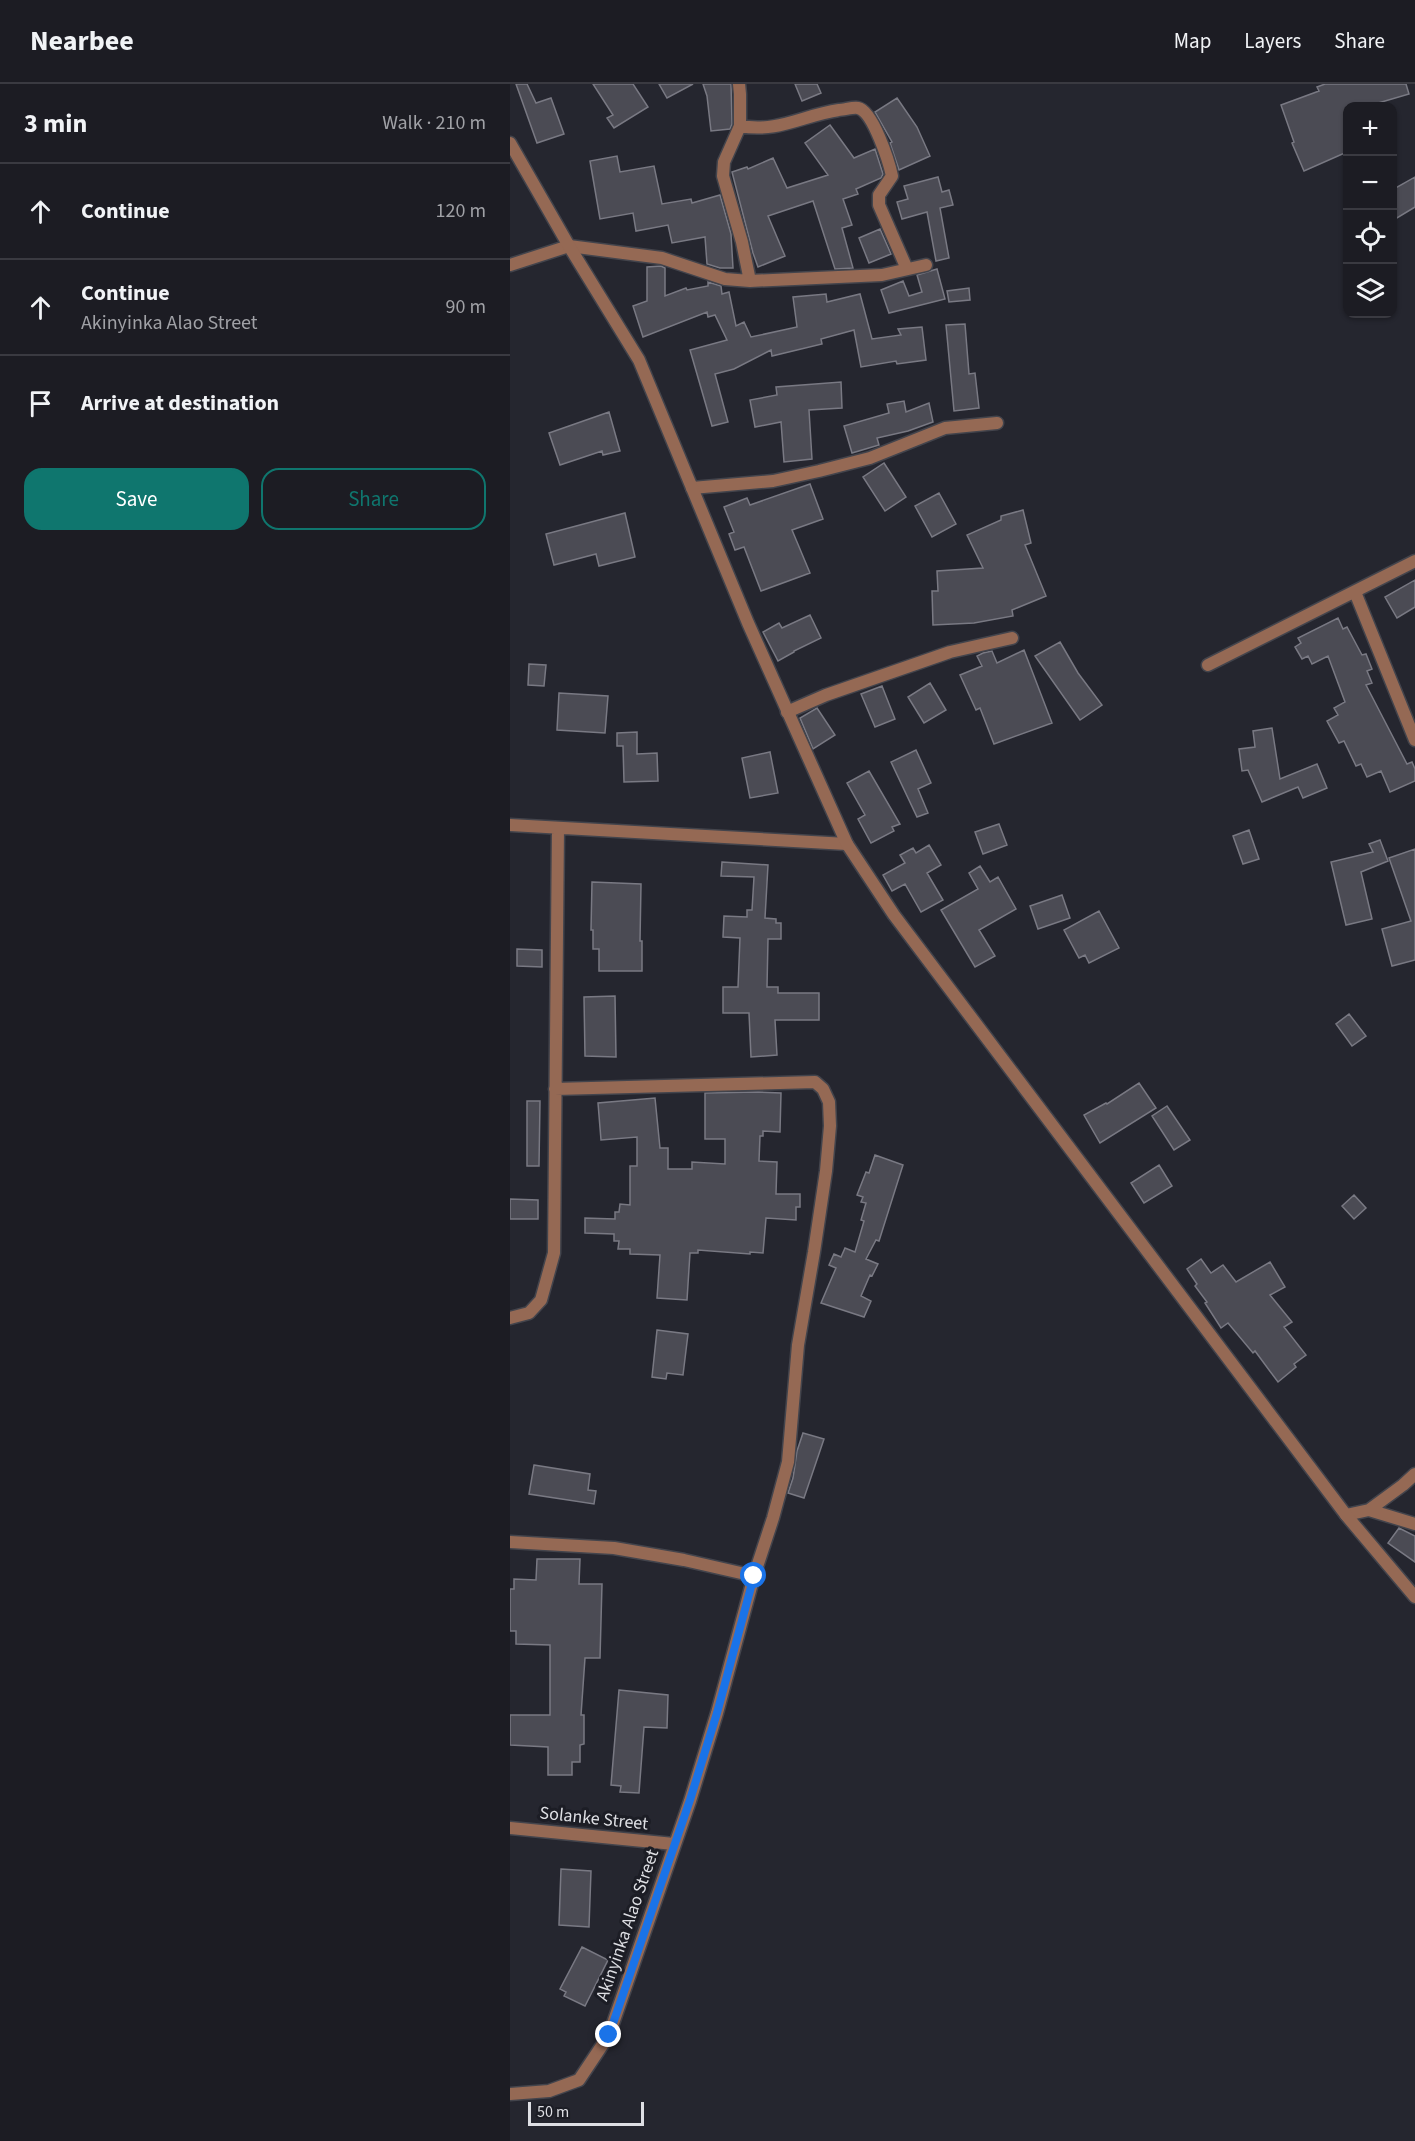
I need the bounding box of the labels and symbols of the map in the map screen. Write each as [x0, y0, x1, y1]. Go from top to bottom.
route start [740, 1562, 766, 1588]
street label: Solanke Street [538, 1800, 650, 1837]
street label: Akinyinka Alao Street [590, 1846, 665, 2004]
route end [595, 2021, 621, 2047]
scale bar [528, 2099, 644, 2126]

